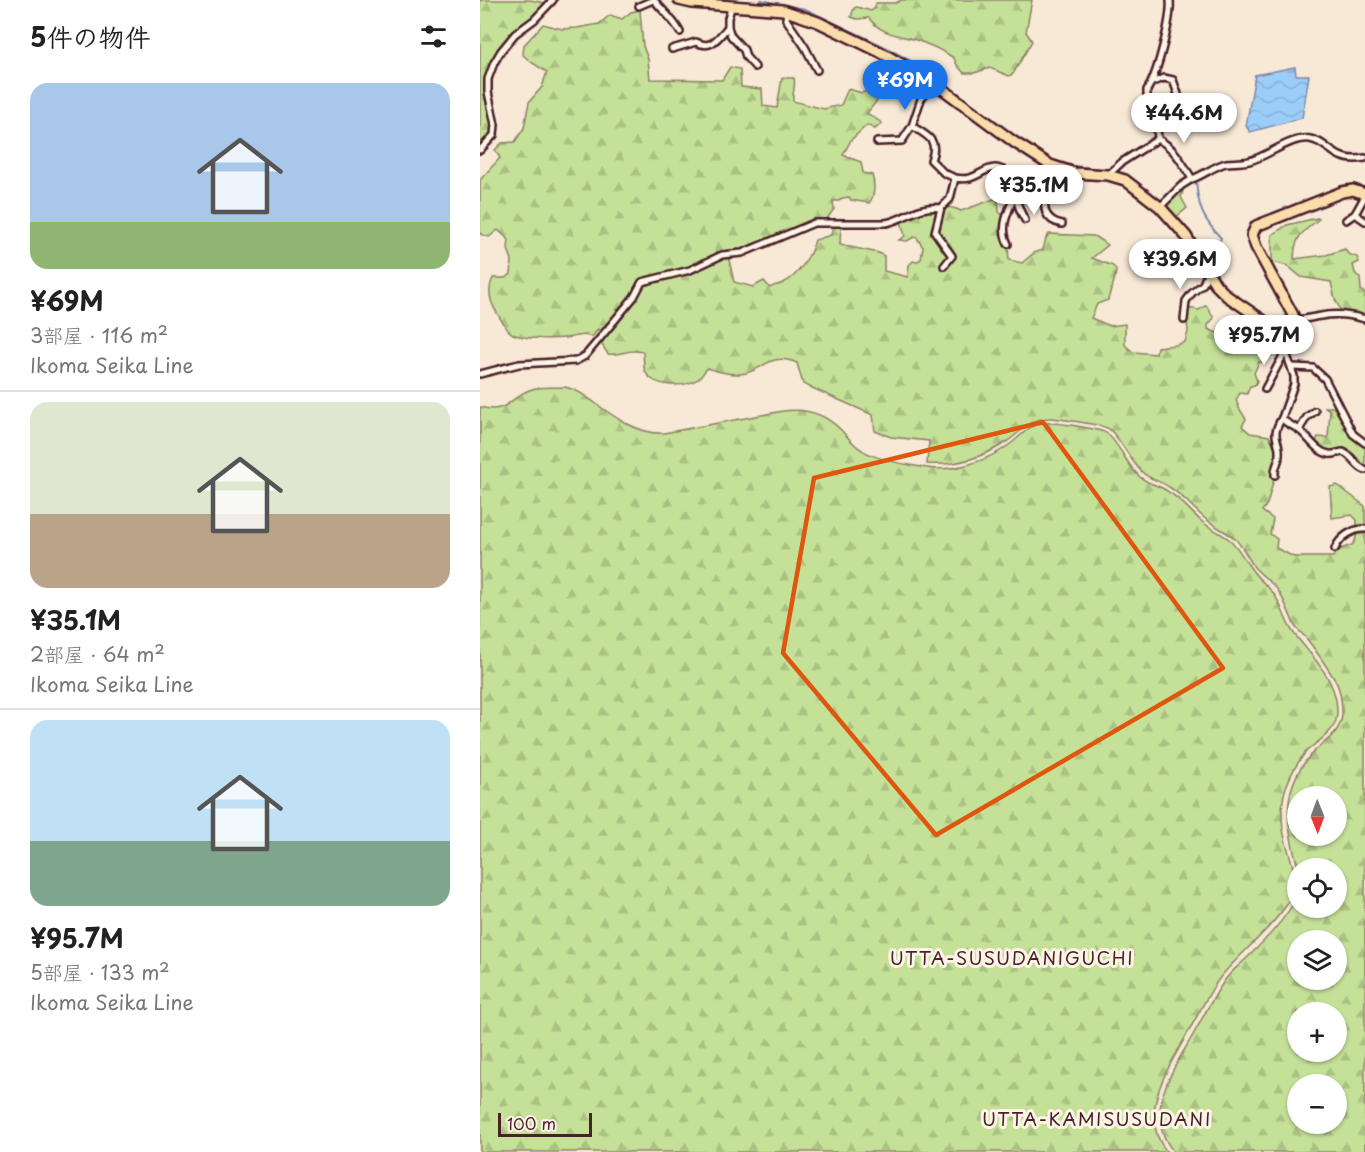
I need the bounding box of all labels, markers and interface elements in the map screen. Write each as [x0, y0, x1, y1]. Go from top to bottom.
text: 5件の物件 [30, 17, 151, 56]
icon: filters [417, 20, 450, 53]
pin: ¥69M [869, 60, 941, 111]
text: ¥69M [877, 64, 933, 94]
pin: ¥44.6M [1135, 93, 1233, 144]
text: ¥44.6M [1145, 97, 1223, 127]
icon: home [186, 122, 294, 230]
pin: ¥35.1M [985, 165, 1083, 216]
text: ¥35.1M [999, 169, 1069, 199]
pin: ¥39.6M [1131, 239, 1229, 290]
text: ¥39.6M [1143, 243, 1217, 273]
text: ¥69M [30, 281, 104, 320]
pin: ¥95.7M [1215, 315, 1313, 366]
text: ¥95.7M [1228, 319, 1300, 349]
text: 3部屋 · 116 m² [30, 320, 168, 350]
text: Ikoma Seika Line [30, 350, 194, 380]
icon: home [186, 441, 294, 549]
text: ¥35.1M [30, 600, 121, 639]
text: 2部屋 · 64 m² [30, 639, 165, 669]
text: Ikoma Seika Line [30, 669, 194, 699]
icon: home [186, 759, 294, 867]
north arrow [1287, 786, 1347, 846]
map controls [1287, 786, 1347, 1134]
button: locate [1287, 858, 1347, 918]
text: ¥95.7M [30, 918, 124, 957]
button: layers [1287, 930, 1347, 990]
district label: UTTA-SUSUDANIGUCHI [890, 944, 1134, 971]
text: 5部屋 · 133 m² [30, 957, 170, 987]
text: Ikoma Seika Line [30, 987, 194, 1017]
button: + [1287, 1002, 1347, 1062]
button: − [1287, 1074, 1347, 1134]
district label: UTTA-KAMISUSUDANI [982, 1105, 1212, 1132]
scale bar [498, 1110, 592, 1138]
text: 100 m [507, 1111, 556, 1135]

